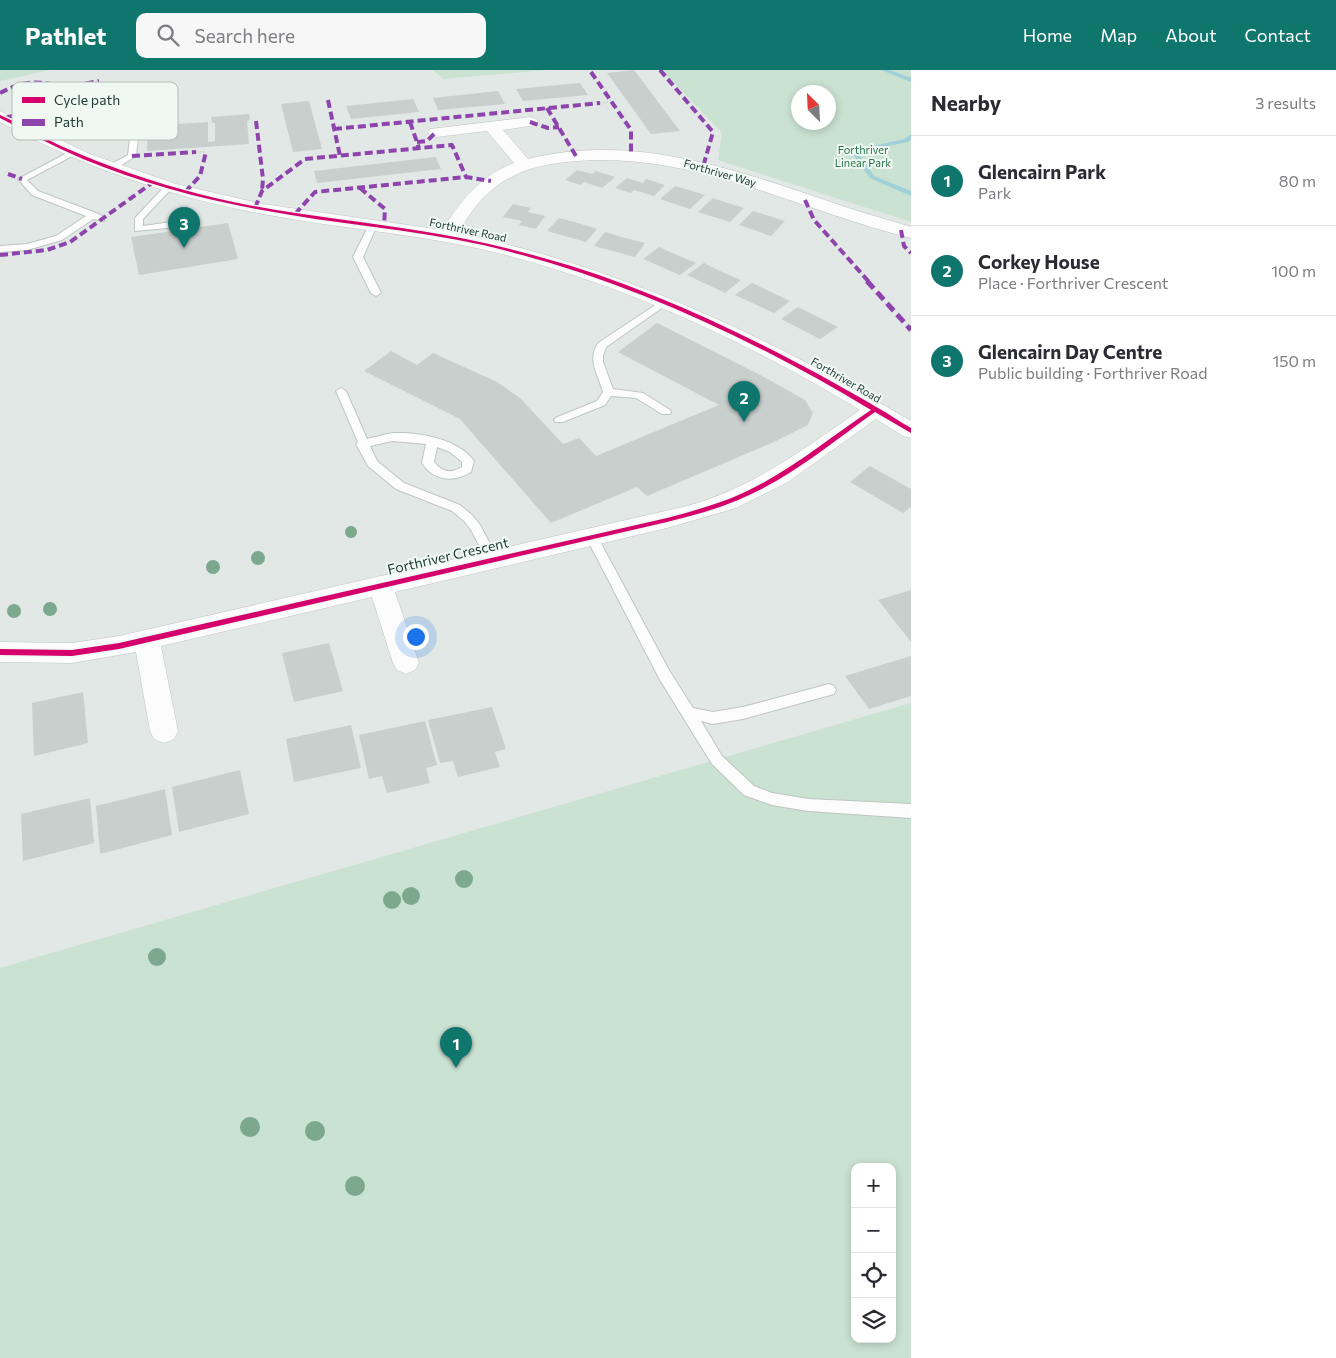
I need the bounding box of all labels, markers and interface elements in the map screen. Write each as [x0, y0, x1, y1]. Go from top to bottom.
search box [136, 13, 486, 58]
text: Pathlet [25, 21, 106, 50]
icon: search [154, 21, 182, 49]
text: Search here [194, 24, 295, 47]
text: Home [1023, 24, 1072, 46]
text: Map [1100, 24, 1137, 46]
text: About [1165, 24, 1217, 46]
text: Contact [1245, 24, 1311, 46]
legend [12, 82, 178, 140]
north arrow [791, 85, 836, 130]
text: Nearby [931, 90, 1001, 115]
text: Cycle path [54, 91, 120, 108]
text: 3 results [1255, 93, 1316, 112]
text: Path [54, 113, 84, 130]
park label: Forthriver Linear Park [835, 143, 891, 169]
street label: Forthriver Way [682, 156, 758, 189]
text: Glencairn Park [978, 160, 1106, 183]
text: 1 [943, 171, 951, 190]
text: 80 m [1279, 171, 1316, 190]
text: Park [978, 183, 1011, 202]
pin: 3 [168, 207, 200, 248]
street label: Forthriver Road [428, 215, 508, 244]
text: Corkey House [978, 250, 1100, 273]
text: 2 [942, 261, 952, 280]
text: 100 m [1271, 261, 1316, 280]
text: Place · Forthriver Crescent [978, 273, 1168, 292]
text: Glencairn Day Centre [978, 340, 1162, 363]
text: 3 [942, 351, 952, 370]
text: 150 m [1273, 351, 1316, 370]
street label: Forthriver Road [809, 354, 883, 405]
text: Public building · Forthriver Road [978, 363, 1207, 382]
pin: 2 [728, 381, 760, 422]
street label: Forthriver Crescent [386, 533, 510, 578]
your location [403, 624, 429, 650]
pin: 1 [440, 1027, 472, 1068]
map controls [851, 1163, 896, 1343]
button: + [851, 1163, 896, 1208]
button: − [851, 1208, 896, 1253]
button: locate [851, 1253, 896, 1298]
button: layers [851, 1298, 896, 1343]

